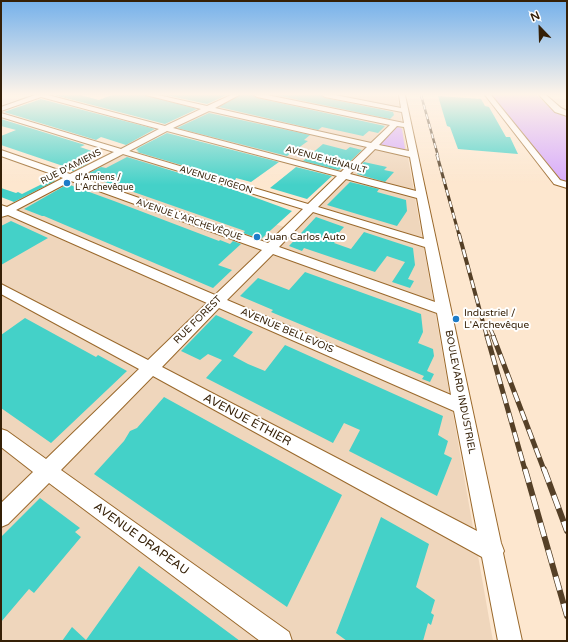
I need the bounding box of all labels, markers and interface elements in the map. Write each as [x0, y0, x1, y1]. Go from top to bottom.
north arrow [520, 8, 560, 48]
text: N [529, 9, 542, 24]
street label: AVENUE HÉNAULT [284, 144, 368, 176]
street label: RUE D'AMIENS [39, 147, 103, 187]
street label: AVENUE PIGEON [178, 164, 254, 196]
place label: d'Amiens / L'Archevêque [75, 173, 134, 194]
marker: d'Amiens / L'Archevêque [62, 178, 72, 188]
street label: AVENUE L'ARCHEVÊQUE [135, 197, 243, 243]
place label: Juan Carlos Auto [265, 231, 346, 243]
marker: Juan Carlos Auto [252, 232, 262, 242]
street label: RUE FOREST [171, 293, 225, 347]
street label: AVENUE BELLEVOIS [239, 306, 335, 356]
place label: Industriel / L'Archevêque [464, 307, 529, 330]
marker: Industriel / L'Archevêque [451, 314, 461, 324]
street label: BOULEVARD INDUSTRIEL [442, 329, 478, 455]
street label: AVENUE ÉTHIER [201, 391, 293, 449]
street label: AVENUE DRAPEAU [91, 500, 191, 578]

